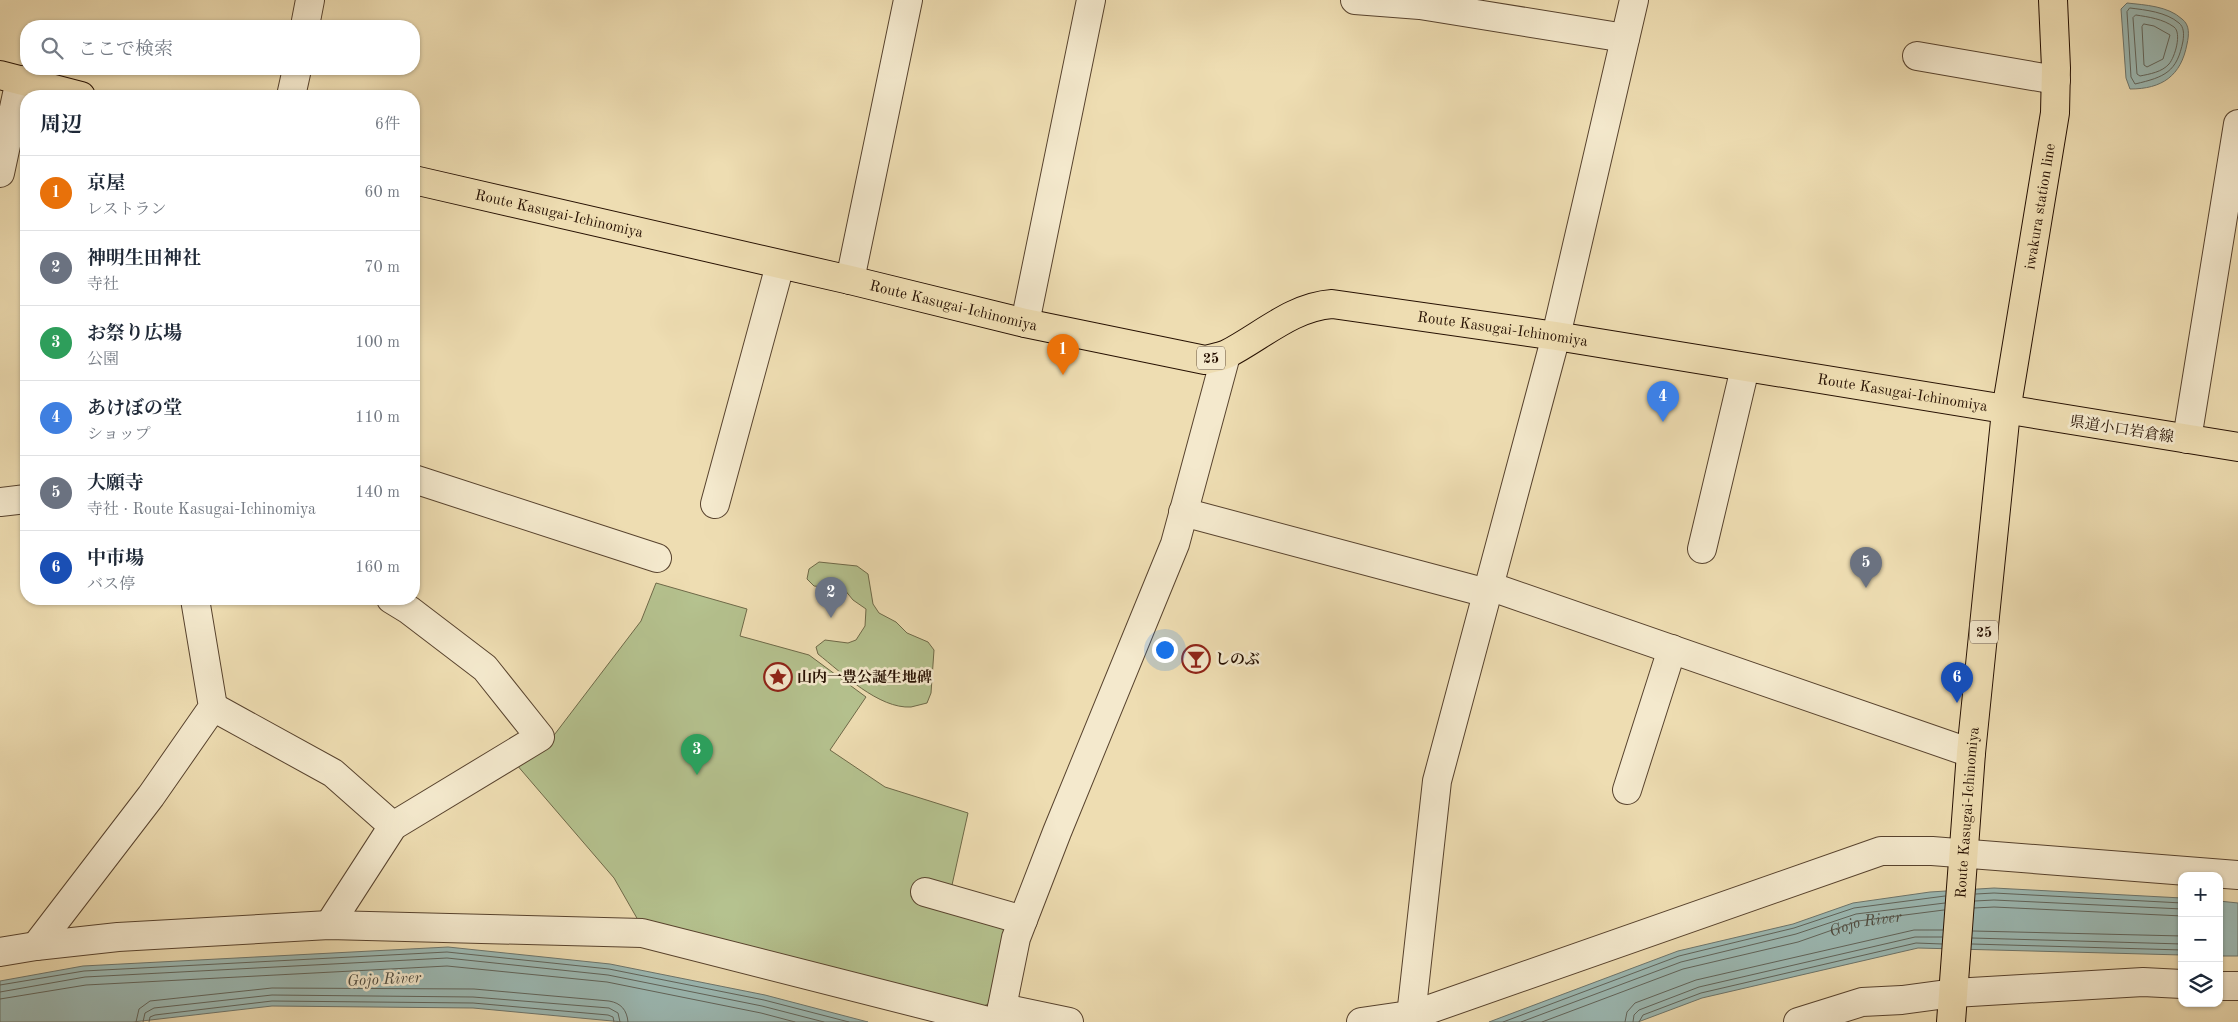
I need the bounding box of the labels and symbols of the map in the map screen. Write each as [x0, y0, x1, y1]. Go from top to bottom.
street label: iwakura station line [2023, 142, 2059, 271]
street label: Route Kasugai-Ichinomiya [473, 188, 645, 241]
street label: Route Kasugai-Ichinomiya [868, 279, 1039, 334]
street label: Route Kasugai-Ichinomiya [1416, 310, 1589, 350]
pin: 1 [1047, 334, 1079, 375]
road number: 25 [1197, 346, 1225, 369]
street label: Route Kasugai-Ichinomiya [1816, 373, 1989, 415]
pin: 4 [1647, 381, 1679, 422]
street label: 県道小口岩倉線 [2069, 413, 2175, 446]
pin: 5 [1850, 547, 1882, 588]
pin: 2 [815, 577, 847, 618]
road number: 25 [1970, 620, 1998, 644]
your location [1152, 637, 1178, 663]
bar icon: しのぶ [1181, 644, 1211, 674]
place label: しのぶ [1215, 652, 1260, 668]
place icon: 山内一豊公誕生地碑 [763, 662, 793, 692]
pin: 6 [1941, 662, 1973, 703]
place label: 山内一豊公誕生地碑 [797, 669, 932, 686]
street label: Route Kasugai-Ichinomiya [1954, 726, 1983, 899]
pin: 3 [681, 734, 713, 775]
water label: Gojo River [1827, 909, 1904, 941]
water label: Gojo River [347, 970, 423, 990]

